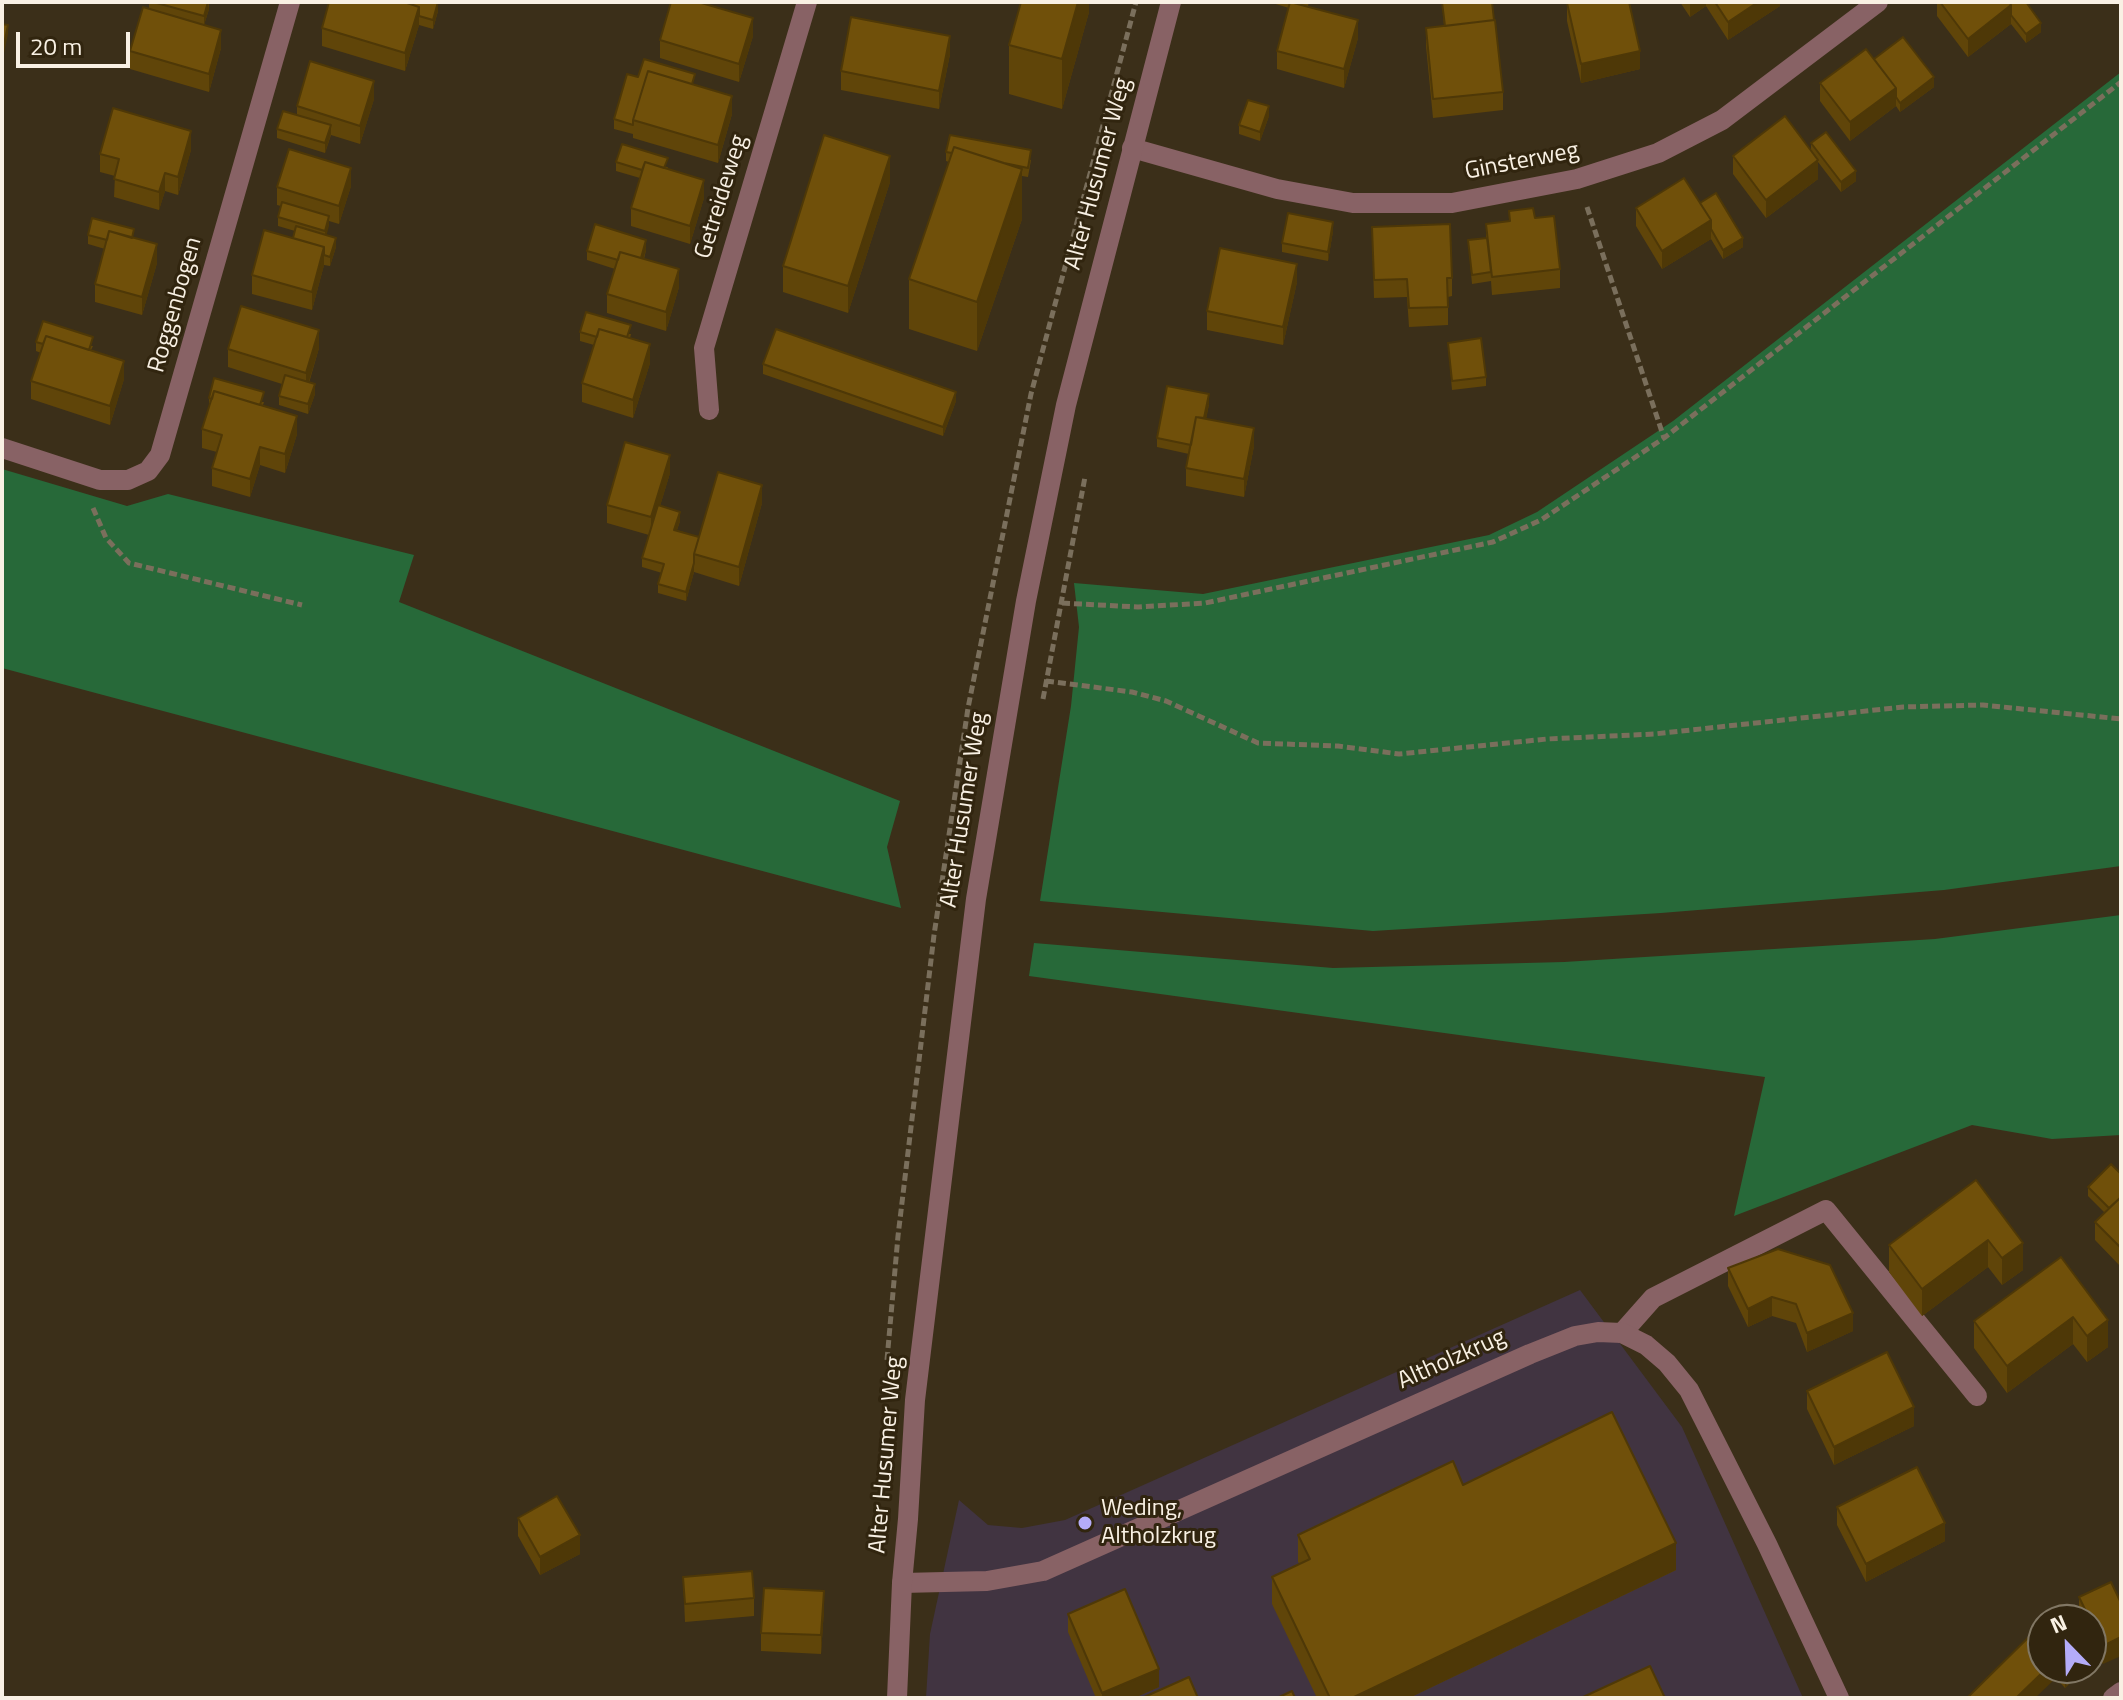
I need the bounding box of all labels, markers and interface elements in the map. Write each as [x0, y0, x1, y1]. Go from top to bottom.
scale bar [20, 16, 134, 66]
text: 20 m [30, 28, 82, 64]
street label: Alter Husumer Weg [1059, 75, 1139, 273]
street label: Getreideweg [690, 132, 754, 262]
street label: Ginsterweg [1463, 137, 1581, 187]
street label: Roggenbogen [143, 234, 209, 376]
street label: Alter Husumer Weg [935, 710, 995, 910]
street label: Altholzkrug [1394, 1323, 1510, 1397]
street label: Alter Husumer Weg [864, 1355, 910, 1555]
place label: Weding, Altholzkrug [1101, 1495, 1216, 1551]
marker: Weding, Altholzkrug [1076, 1514, 1094, 1532]
north arrow [2027, 1604, 2107, 1684]
text: N [2045, 1605, 2072, 1642]

